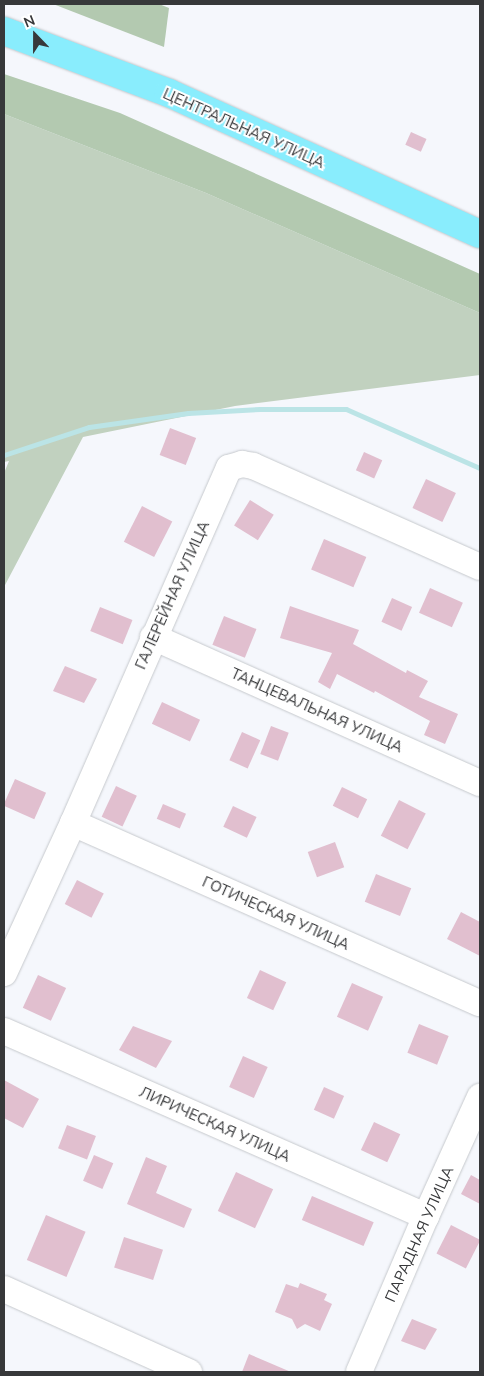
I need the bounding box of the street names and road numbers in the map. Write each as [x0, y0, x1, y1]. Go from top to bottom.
street label: ЦЕНТРАЛЬНАЯ УЛИЦА [160, 84, 328, 172]
street label: ГАЛЕРЕЙНАЯ УЛИЦА [131, 518, 213, 672]
street label: ТАНЦЕВАЛЬНАЯ УЛИЦА [228, 664, 406, 756]
street label: ГОТИЧЕСКАЯ УЛИЦА [200, 872, 352, 954]
street label: ЛИРИЧЕСКАЯ УЛИЦА [137, 1083, 293, 1165]
street label: ПАРАДНАЯ УЛИЦА [381, 1163, 457, 1305]

